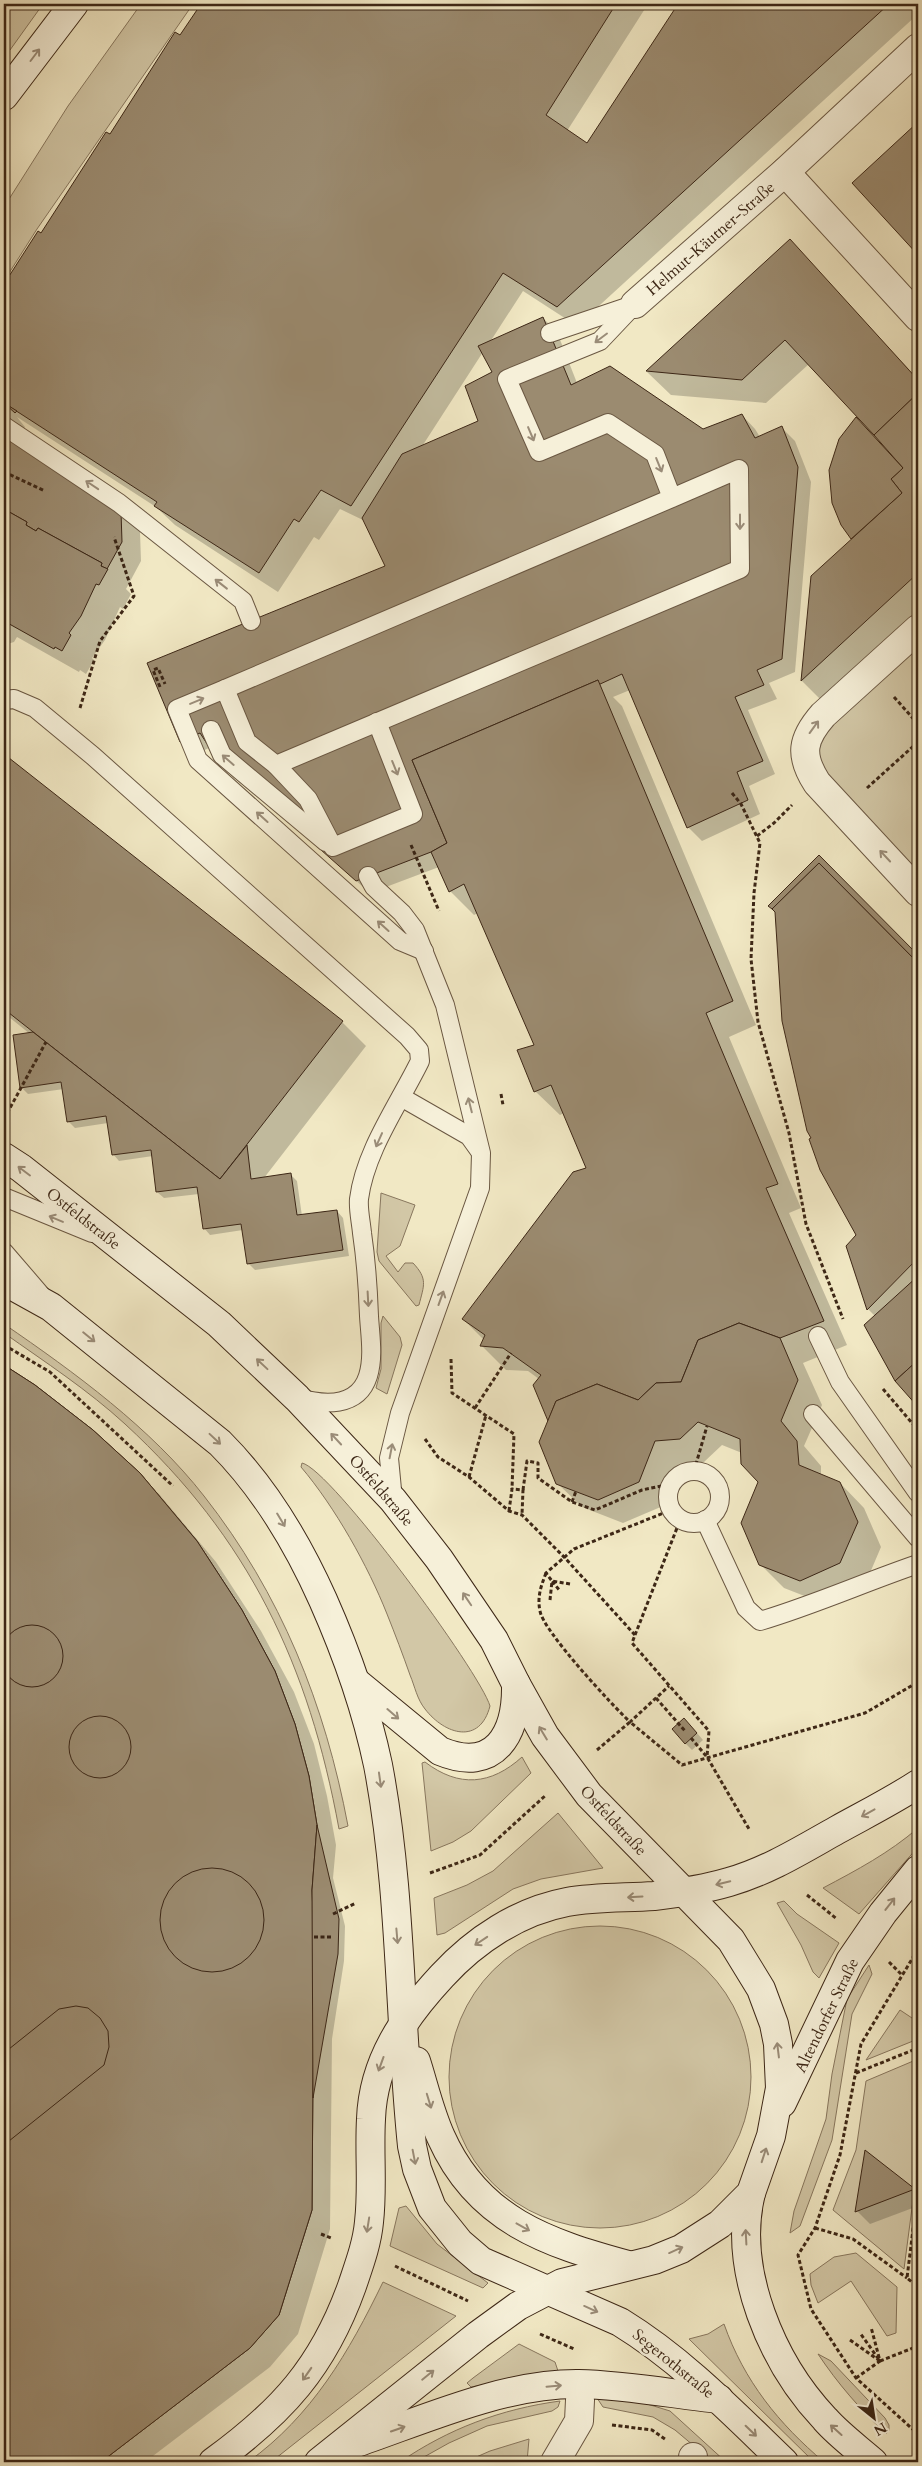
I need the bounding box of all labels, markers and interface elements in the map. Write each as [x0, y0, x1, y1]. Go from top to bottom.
one-way arrow [29, 49, 40, 62]
street label: Helmut-Käutner-Straße [642, 177, 780, 301]
one-way arrow [594, 333, 608, 343]
one-way arrow [527, 426, 536, 441]
one-way arrow [655, 457, 664, 472]
one-way arrow [86, 480, 100, 490]
one-way arrow [735, 514, 745, 530]
one-way arrow [215, 579, 228, 590]
one-way arrow [189, 695, 204, 705]
one-way arrow [809, 720, 819, 734]
one-way arrow [222, 754, 235, 766]
one-way arrow [390, 760, 400, 775]
one-way arrow [256, 811, 269, 823]
one-way arrow [879, 850, 891, 863]
one-way arrow [377, 920, 390, 932]
one-way arrow [465, 1098, 474, 1114]
one-way arrow [374, 1132, 384, 1147]
one-way arrow [17, 1166, 31, 1176]
street label: Ostfeldstraße [42, 1183, 125, 1255]
one-way arrow [49, 1213, 64, 1223]
one-way arrow [363, 1290, 373, 1306]
one-way arrow [436, 1291, 446, 1307]
one-way arrow [82, 1332, 96, 1342]
one-way arrow [256, 1358, 268, 1370]
one-way arrow [330, 1432, 342, 1445]
one-way arrow [209, 1433, 222, 1445]
one-way arrow [387, 1444, 396, 1460]
street label: Ostfeldstraße [344, 1450, 419, 1531]
one-way arrow [276, 1512, 286, 1526]
one-way arrow [462, 1593, 472, 1607]
one-way arrow [387, 1708, 400, 1719]
one-way arrow [538, 1726, 548, 1740]
one-way arrow [375, 1772, 385, 1788]
street label: Ostfeldstraße [575, 1781, 652, 1861]
one-way arrow [862, 1808, 876, 1818]
one-way arrow [715, 1879, 731, 1889]
one-way arrow [627, 1892, 643, 1901]
one-way arrow [884, 1898, 895, 1911]
one-way arrow [393, 1928, 402, 1944]
one-way arrow [475, 1936, 489, 1946]
street label: Altendorfer Straße [790, 1955, 864, 2076]
one-way arrow [773, 2042, 783, 2058]
one-way arrow [376, 2056, 385, 2072]
one-way arrow [424, 2093, 434, 2109]
one-way arrow [760, 2147, 770, 2163]
one-way arrow [410, 2149, 420, 2165]
one-way arrow [363, 2217, 373, 2233]
one-way arrow [515, 2223, 529, 2233]
one-way arrow [741, 2229, 750, 2245]
one-way arrow [668, 2245, 683, 2255]
one-way arrow [583, 2305, 598, 2315]
street label: Segerothstraße [628, 2324, 719, 2404]
one-way arrow [302, 2367, 312, 2381]
one-way arrow [421, 2370, 434, 2381]
one-way arrow [546, 2381, 562, 2391]
north arrow [850, 2394, 900, 2444]
text: N [870, 2418, 890, 2440]
one-way arrow [389, 2423, 405, 2433]
one-way arrow [745, 2424, 757, 2436]
one-way arrow [830, 2424, 843, 2436]

